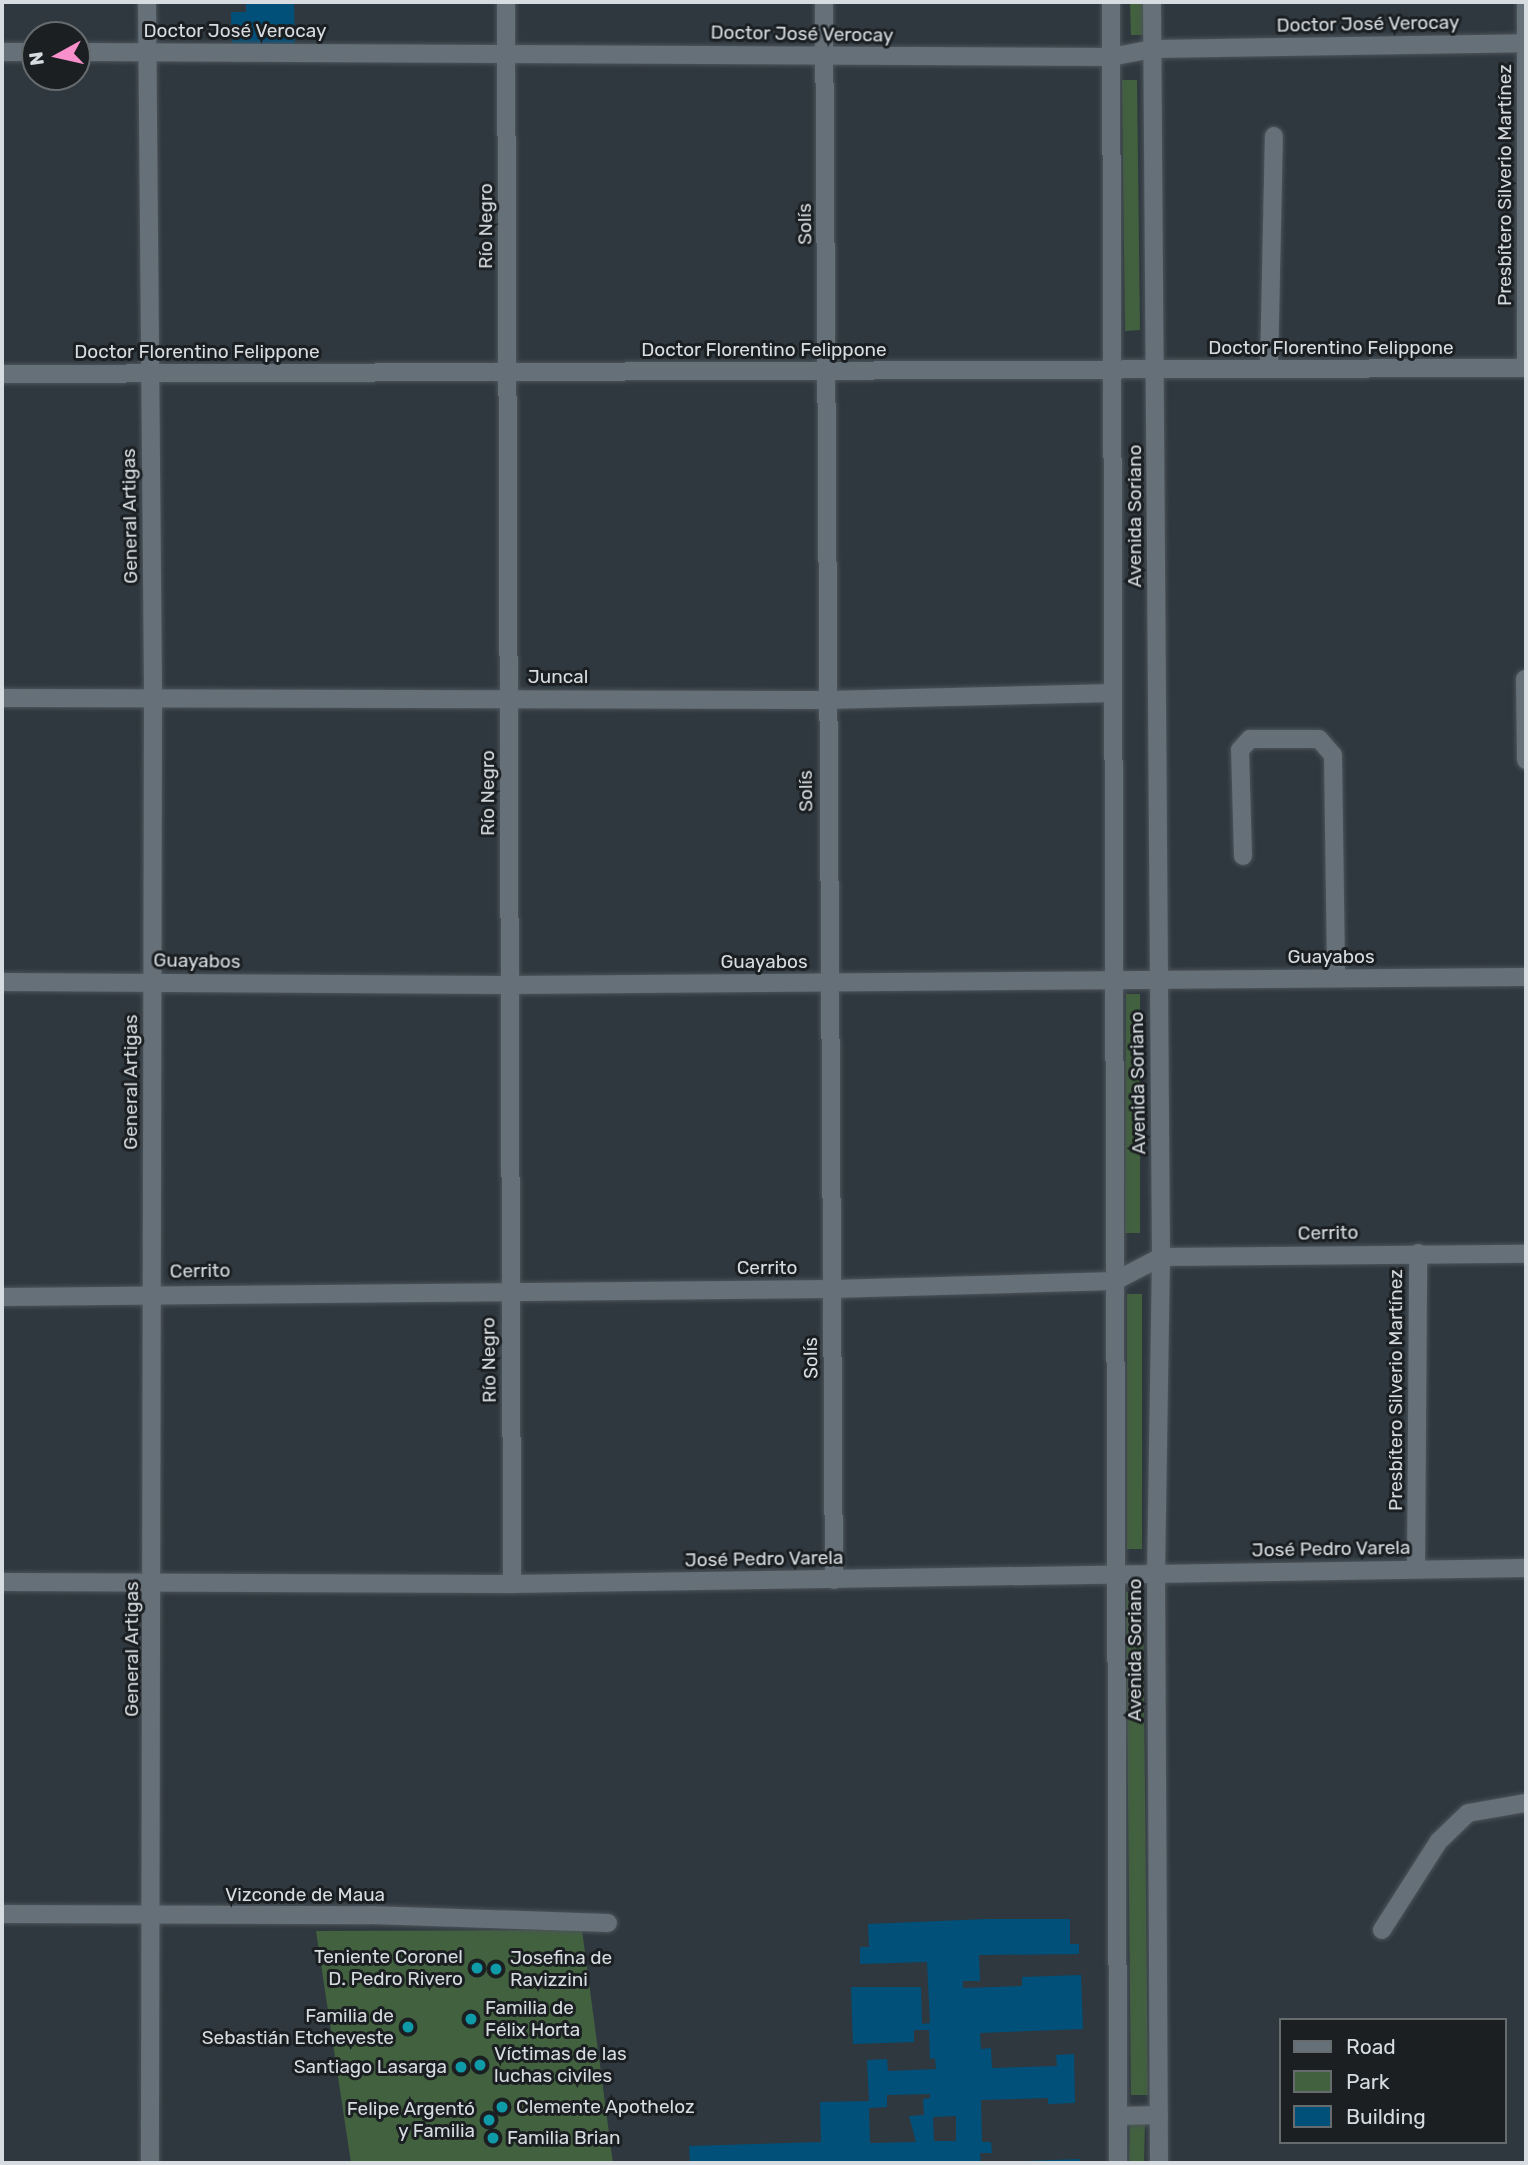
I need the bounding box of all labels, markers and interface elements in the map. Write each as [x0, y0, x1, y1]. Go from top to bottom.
street label: Doctor José Verocay [1276, 11, 1460, 37]
street label: Doctor José Verocay [143, 20, 327, 42]
north arrow [21, 21, 91, 91]
street label: Doctor José Verocay [710, 21, 894, 47]
text: N [24, 50, 49, 67]
street label: Presbítero Silverio Martínez [1494, 64, 1516, 306]
street label: Río Negro [475, 183, 497, 269]
street label: Solís [793, 203, 817, 245]
street label: Doctor Florentino Felippone [1208, 337, 1454, 359]
street label: Doctor Florentino Felippone [641, 339, 887, 361]
street label: Doctor Florentino Felippone [74, 341, 320, 363]
street label: Avenida Soriano [1124, 445, 1146, 587]
street label: General Artigas [117, 448, 143, 584]
street label: Juncal [528, 666, 588, 688]
street label: Río Negro [477, 750, 499, 836]
street label: Solís [794, 770, 818, 812]
street label: Guayabos [1287, 946, 1375, 968]
street label: Guayabos [153, 949, 241, 973]
street label: Guayabos [720, 951, 808, 973]
street label: Avenida Soriano [1125, 1011, 1151, 1155]
street label: General Artigas [120, 1014, 142, 1150]
street label: Cerrito [1297, 1221, 1359, 1245]
street label: Cerrito [737, 1257, 797, 1279]
street label: Cerrito [169, 1259, 231, 1283]
street label: Presbítero Silverio Martínez [1385, 1269, 1407, 1511]
street label: Río Negro [477, 1317, 501, 1403]
street label: Solís [799, 1337, 823, 1379]
street label: José Pedro Varela [1251, 1536, 1411, 1562]
street label: José Pedro Varela [684, 1546, 844, 1572]
street label: Avenida Soriano [1124, 1579, 1146, 1721]
street label: General Artigas [121, 1581, 143, 1717]
street label: Vizconde de Maua [225, 1884, 385, 1906]
place label: Teniente Coronel D. Pedro Rivero [314, 1946, 463, 1990]
place label: Josefina de Ravizzini [510, 1947, 612, 1991]
marker: Teniente Coronel D. Pedro Rivero [469, 1960, 485, 1976]
marker: Josefina de Ravizzini [488, 1961, 504, 1977]
place label: Familia de Félix Horta [485, 1997, 580, 2041]
place label: Familia de Sebastián Etcheveste [202, 2005, 394, 2049]
marker: Familia de Félix Horta [463, 2011, 479, 2027]
legend [1280, 2018, 1507, 2144]
marker: Familia de Sebastián Etcheveste [400, 2019, 416, 2035]
text: Road [1346, 2034, 1396, 2059]
place label: Víctimas de las luchas civiles [494, 2043, 627, 2087]
place label: Santiago Lasarga [294, 2056, 447, 2078]
marker: Víctimas de las luchas civiles [472, 2057, 488, 2073]
marker: Santiago Lasarga [453, 2059, 469, 2075]
text: Park [1346, 2069, 1390, 2094]
place label: Clemente Apotheloz [516, 2096, 695, 2118]
place label: Felipe Argentó y Familia [346, 2098, 475, 2142]
marker: Clemente Apotheloz [494, 2099, 510, 2115]
text: Building [1346, 2104, 1426, 2129]
marker: Felipe Argentó y Familia [481, 2112, 497, 2128]
place label: Familia Brian [507, 2127, 620, 2149]
marker: Familia Brian [485, 2130, 501, 2146]

